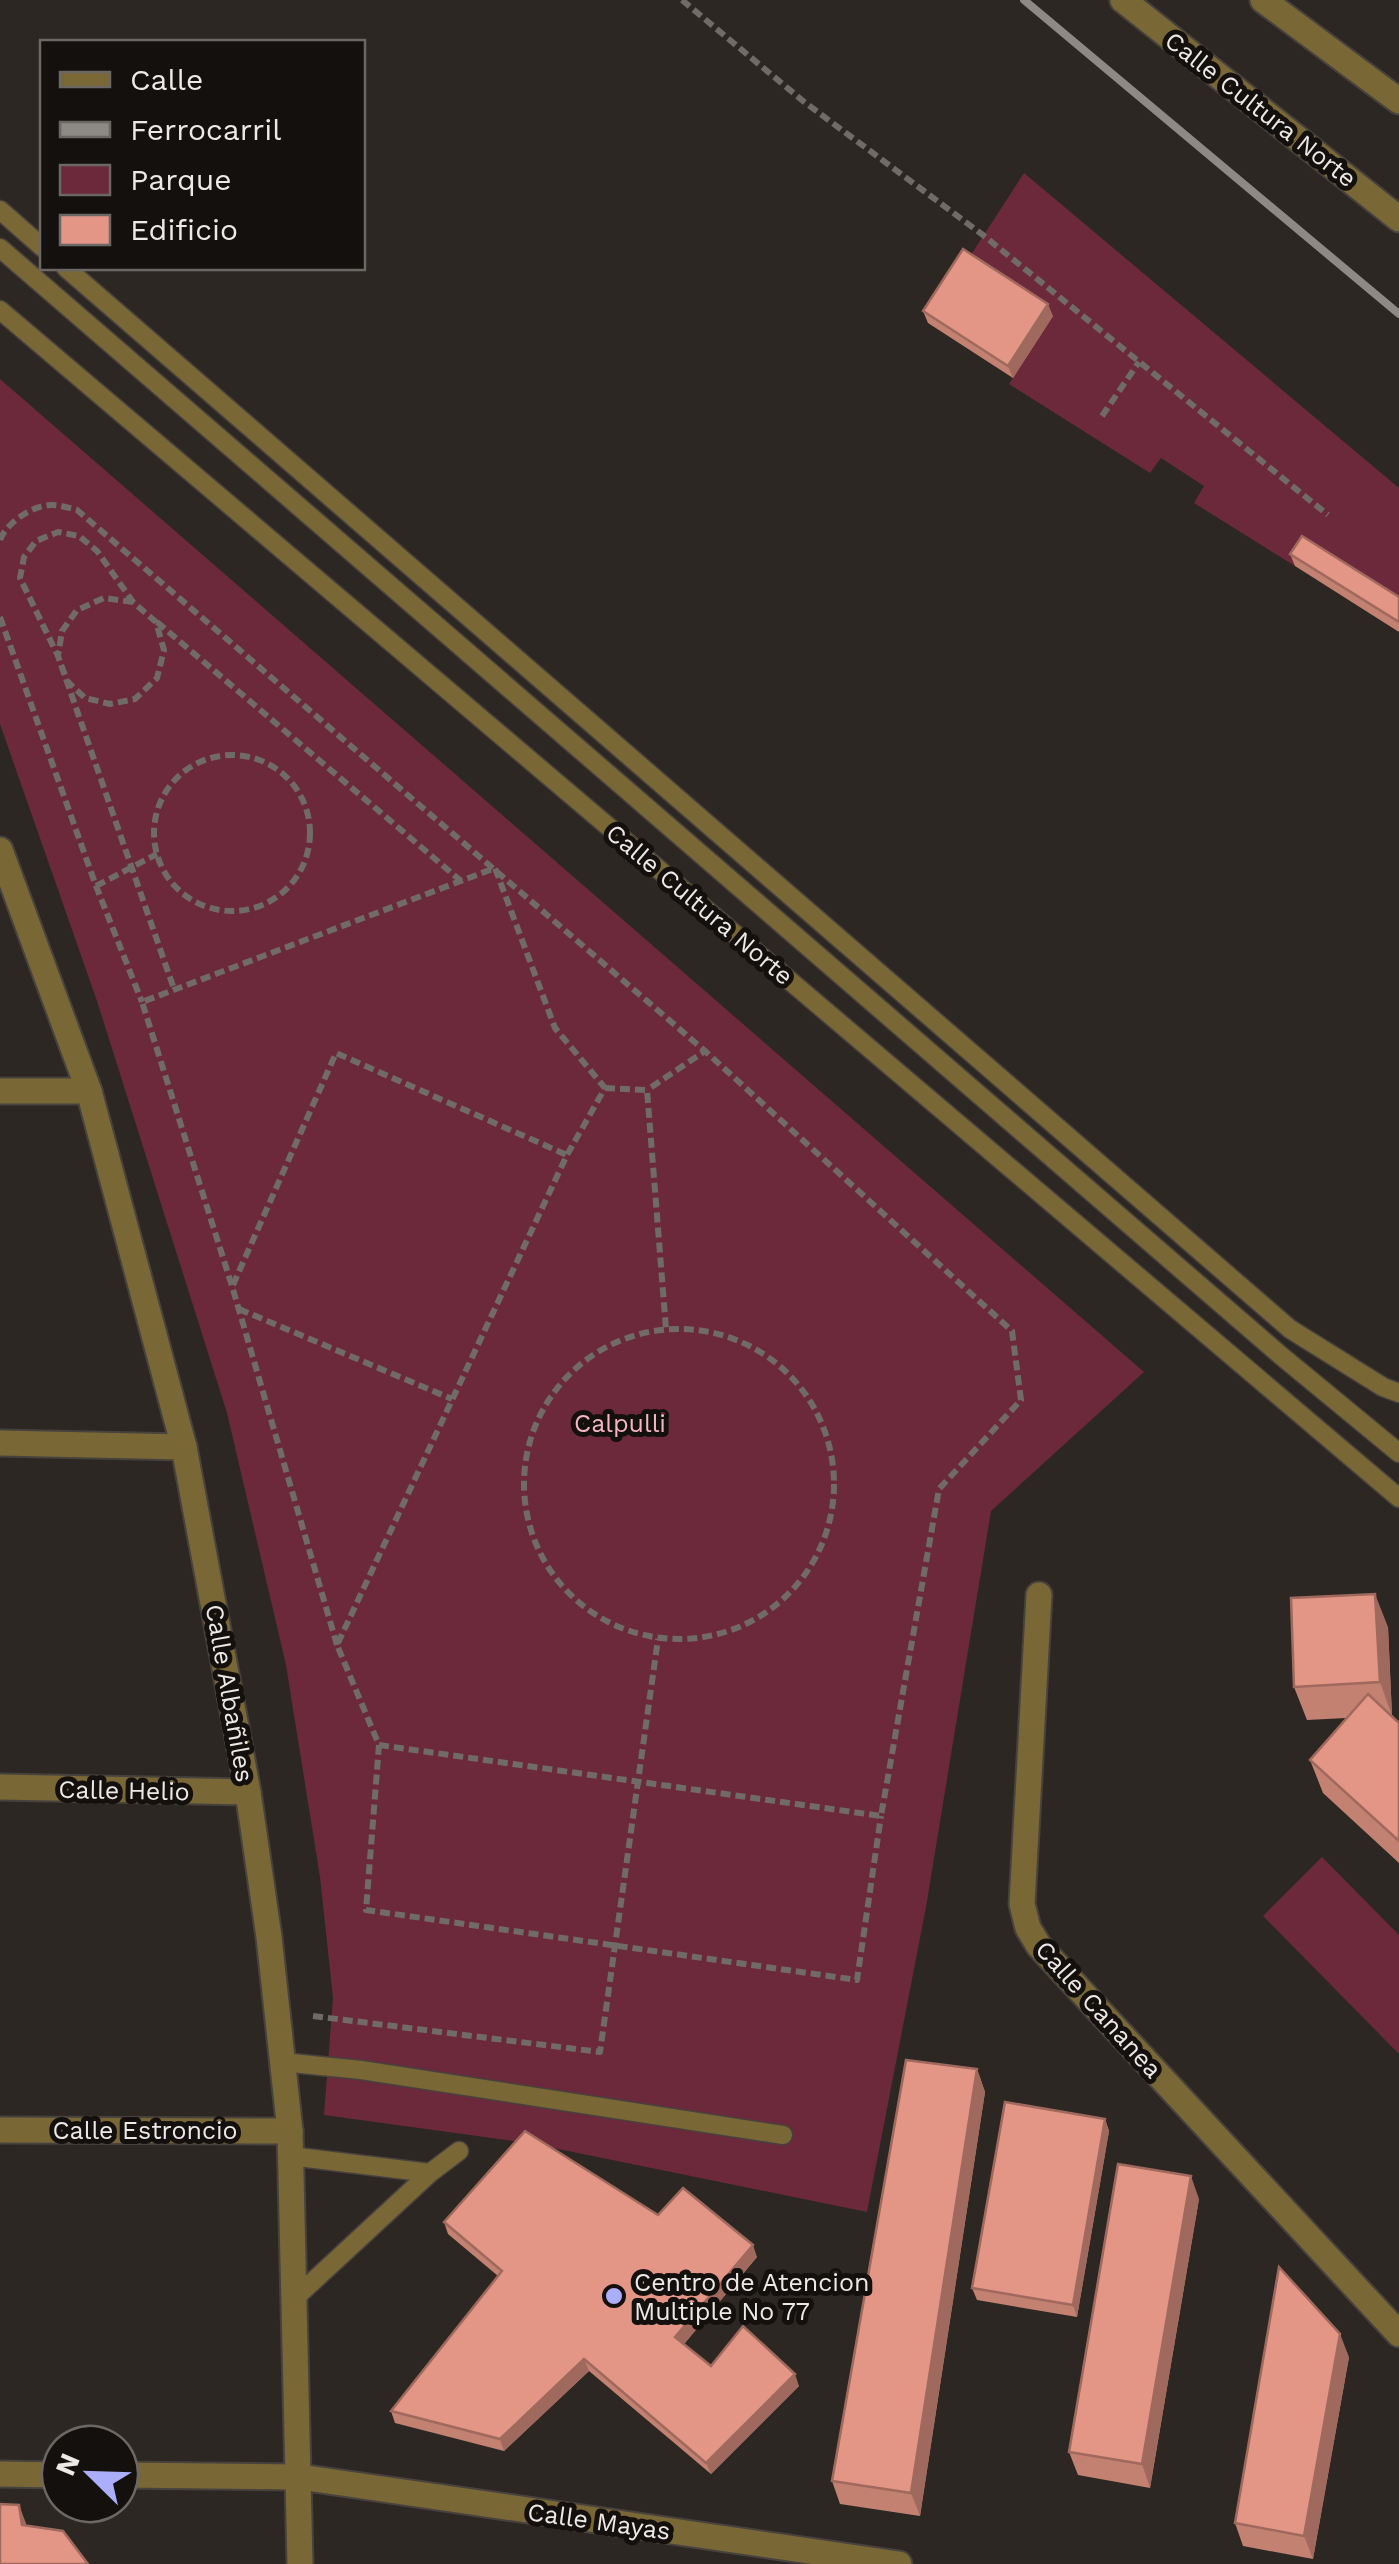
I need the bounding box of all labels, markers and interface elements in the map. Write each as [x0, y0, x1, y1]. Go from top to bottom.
street label: Calle Cultura Norte [1159, 26, 1362, 193]
legend [40, 40, 365, 270]
text: Calle [130, 62, 203, 97]
text: Ferrocarril [130, 112, 281, 147]
text: Parque [130, 162, 232, 197]
text: Edificio [130, 212, 238, 247]
street label: Calle Cultura Norte [600, 818, 799, 991]
park label: Calpulli [574, 1409, 666, 1438]
street label: Calle Albañiles [200, 1602, 259, 1784]
street label: Calle Helio [58, 1775, 190, 1806]
street label: Calle Cananea [1029, 1935, 1168, 2084]
street label: Calle Estroncio [52, 2116, 238, 2145]
place label: Centro de Atencion Multiple No 77 [634, 2268, 869, 2326]
marker: Centro de Atencion Multiple No 77 [603, 2285, 625, 2307]
north arrow [40, 2424, 140, 2524]
text: N [48, 2448, 87, 2480]
street label: Calle Mayas [526, 2497, 672, 2546]

